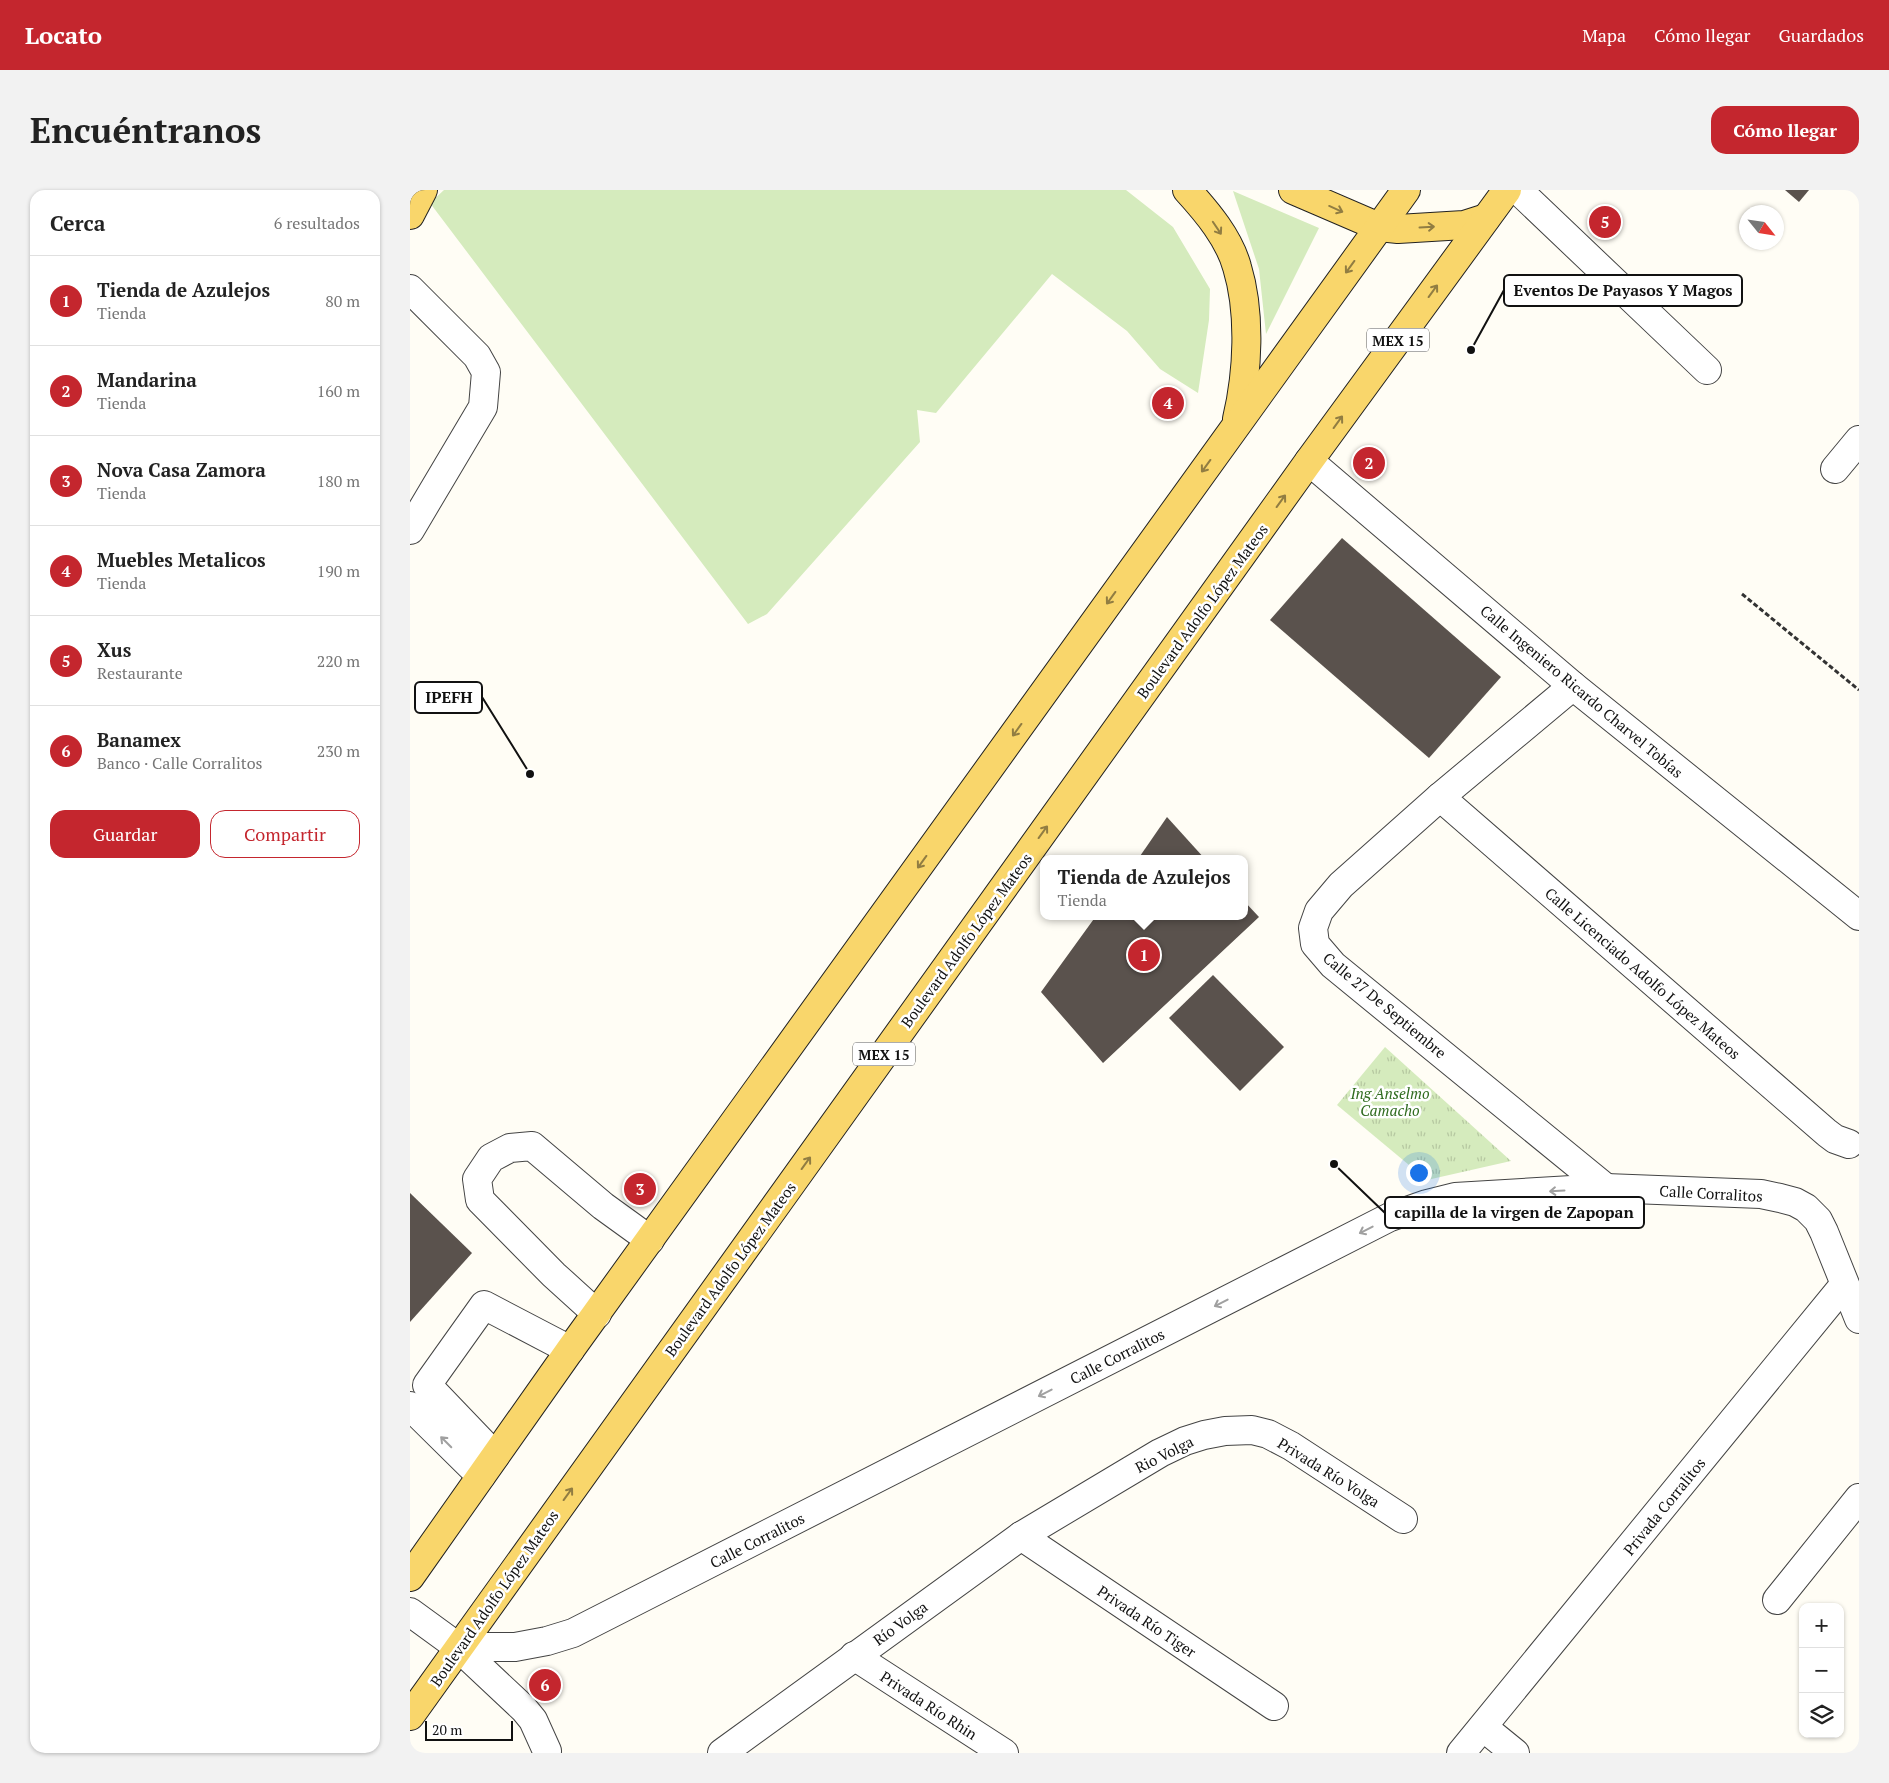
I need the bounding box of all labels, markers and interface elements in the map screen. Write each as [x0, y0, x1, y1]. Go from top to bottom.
text: Locato [25, 19, 102, 51]
text: Mapa [1582, 23, 1626, 47]
text: Cómo llegar [1654, 23, 1750, 47]
text: Guardados [1778, 23, 1864, 47]
button: Cómo llegar [1711, 106, 1859, 154]
text: Encuéntranos [30, 107, 261, 153]
pin: 5 [1589, 203, 1621, 241]
one-way arrow [1328, 204, 1343, 214]
north arrow [1739, 205, 1784, 250]
text: Cerca [50, 209, 105, 237]
text: 6 resultados [274, 212, 360, 234]
one-way arrow [1212, 221, 1222, 235]
one-way arrow [1419, 223, 1435, 232]
one-way arrow [1345, 260, 1355, 274]
callout: Eventos De Payasos Y Magos [1504, 275, 1742, 306]
text: Tienda de Azulejos [97, 277, 270, 302]
text: Eventos De Payasos Y Magos [1514, 279, 1732, 301]
one-way arrow [1428, 285, 1439, 298]
text: 1 [61, 290, 71, 312]
text: 80 m [325, 290, 360, 312]
text: Tienda [97, 302, 146, 324]
road number: MEX 15 [1367, 328, 1429, 352]
text: Mandarina [97, 367, 197, 392]
text: 2 [61, 380, 71, 402]
text: 160 m [317, 380, 360, 402]
pin: 4 [1152, 384, 1184, 422]
text: Tienda [97, 392, 146, 414]
one-way arrow [1333, 415, 1343, 429]
pin: 2 [1353, 444, 1385, 482]
text: Nova Casa Zamora [97, 457, 266, 482]
one-way arrow [1201, 459, 1211, 473]
text: 3 [61, 470, 71, 492]
text: 180 m [317, 470, 360, 492]
text: Tienda [97, 482, 146, 504]
one-way arrow [1276, 494, 1286, 508]
street label: Boulevard Adolfo López Mateos [1132, 520, 1272, 702]
text: Muebles Metalicos [97, 547, 266, 572]
text: 4 [61, 560, 71, 582]
text: 190 m [317, 560, 360, 582]
text: Tienda [97, 572, 146, 594]
one-way arrow [1106, 591, 1117, 604]
street label: Calle Ingeniero Ricardo Charvel Tobías [1476, 600, 1688, 782]
text: Xus [97, 637, 131, 662]
text: 5 [61, 650, 71, 672]
text: 220 m [317, 650, 360, 672]
text: Restaurante [97, 662, 183, 684]
callout: IPEFH [415, 682, 482, 713]
text: IPEFH [425, 686, 473, 708]
one-way arrow [1011, 723, 1022, 736]
text: Banamex [97, 727, 181, 752]
text: 6 [61, 740, 71, 762]
text: 230 m [317, 740, 360, 762]
text: Banco · Calle Corralitos [97, 752, 263, 774]
button: Guardar [50, 810, 200, 858]
button: Compartir [210, 810, 360, 858]
one-way arrow [1038, 825, 1048, 839]
street label: Boulevard Adolfo López Mateos [896, 849, 1036, 1031]
one-way arrow [917, 855, 927, 869]
popup [1040, 855, 1248, 920]
text: Tienda de Azulejos [1058, 864, 1230, 889]
street label: Calle Licenciado Adolfo López Mateos [1541, 883, 1745, 1063]
text: Tienda [1058, 889, 1107, 911]
pin: 1 [1128, 936, 1160, 974]
street label: Calle 27 De Septiembre [1319, 948, 1451, 1062]
road number: MEX 15 [853, 1042, 915, 1066]
park label: Ing Anselmo Camacho [1349, 1083, 1430, 1120]
one-way arrow [801, 1156, 811, 1170]
your location [1406, 1160, 1432, 1186]
pin: 3 [624, 1170, 656, 1208]
street label: Boulevard Adolfo López Mateos [660, 1178, 800, 1360]
street label: Calle Corralitos [1659, 1180, 1763, 1206]
one-way arrow [1549, 1186, 1565, 1195]
callout: capilla de la virgen de Zapopan [1385, 1197, 1644, 1228]
text: capilla de la virgen de Zapopan [1394, 1201, 1634, 1223]
one-way arrow [1359, 1226, 1374, 1235]
one-way arrow [1214, 1299, 1229, 1308]
street label: Calle Corralitos [1066, 1324, 1168, 1388]
one-way arrow [1038, 1389, 1053, 1398]
street label: Rio Volga [1132, 1431, 1197, 1477]
street label: Privada Río Volga [1274, 1433, 1384, 1512]
one-way arrow [440, 1436, 452, 1448]
street label: Privada Corralitos [1618, 1453, 1710, 1559]
one-way arrow [563, 1487, 573, 1501]
street label: Boulevard Adolfo López Mateos [425, 1506, 563, 1690]
street label: Calle Corralitos [706, 1508, 808, 1572]
street label: Privada Río Tiger [1094, 1581, 1200, 1662]
street label: Río Volga [869, 1596, 932, 1650]
map controls [1799, 1603, 1844, 1738]
button: + [1799, 1603, 1844, 1648]
button: − [1799, 1648, 1844, 1693]
pin: 6 [529, 1666, 561, 1704]
street label: Privada Río Rhin [877, 1666, 981, 1744]
button: layers [1799, 1693, 1844, 1738]
scale bar [425, 1718, 512, 1741]
text: 20 m [432, 1720, 462, 1739]

